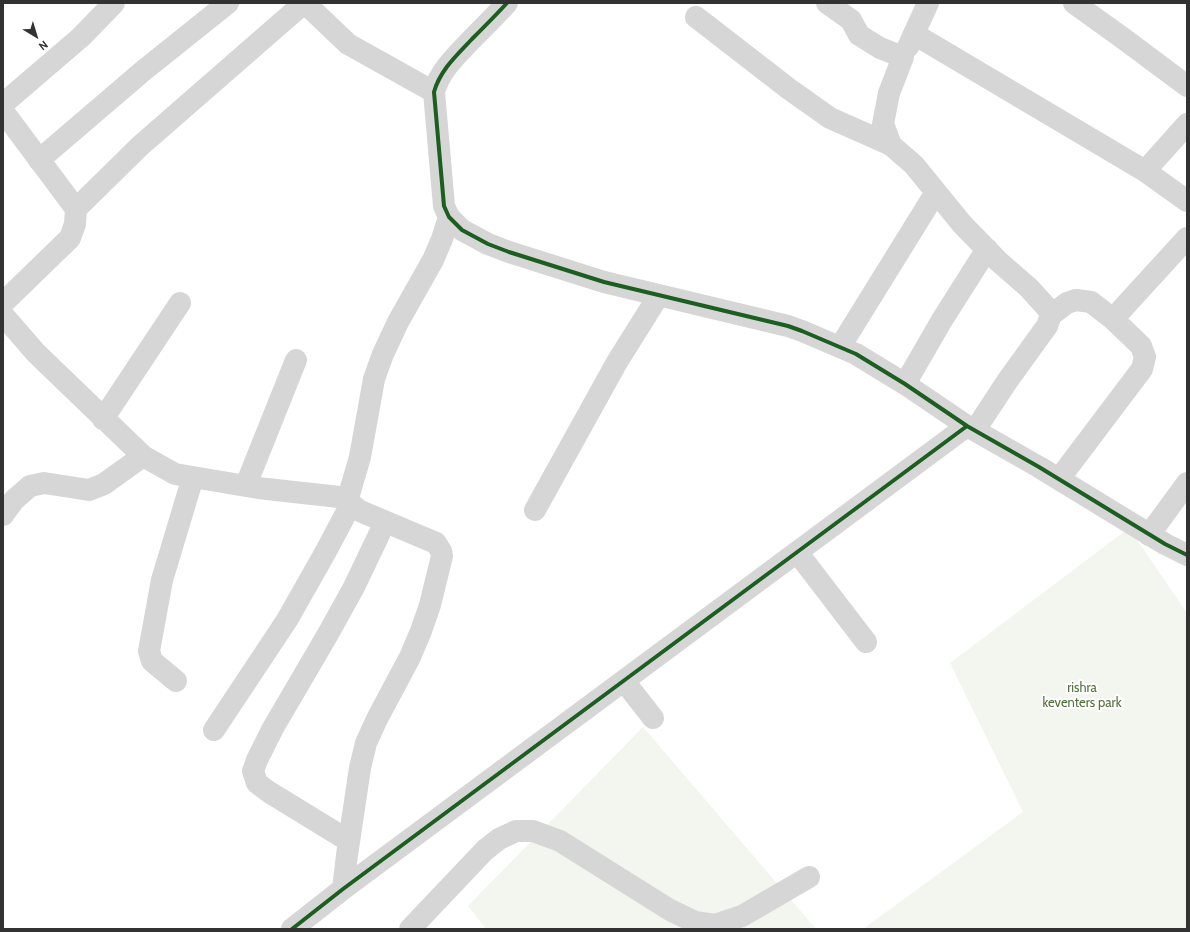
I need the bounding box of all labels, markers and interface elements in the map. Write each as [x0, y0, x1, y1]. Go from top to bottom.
north arrow [16, 16, 56, 56]
text: N [36, 38, 51, 53]
park label: rishra keventers park [1042, 680, 1122, 711]

